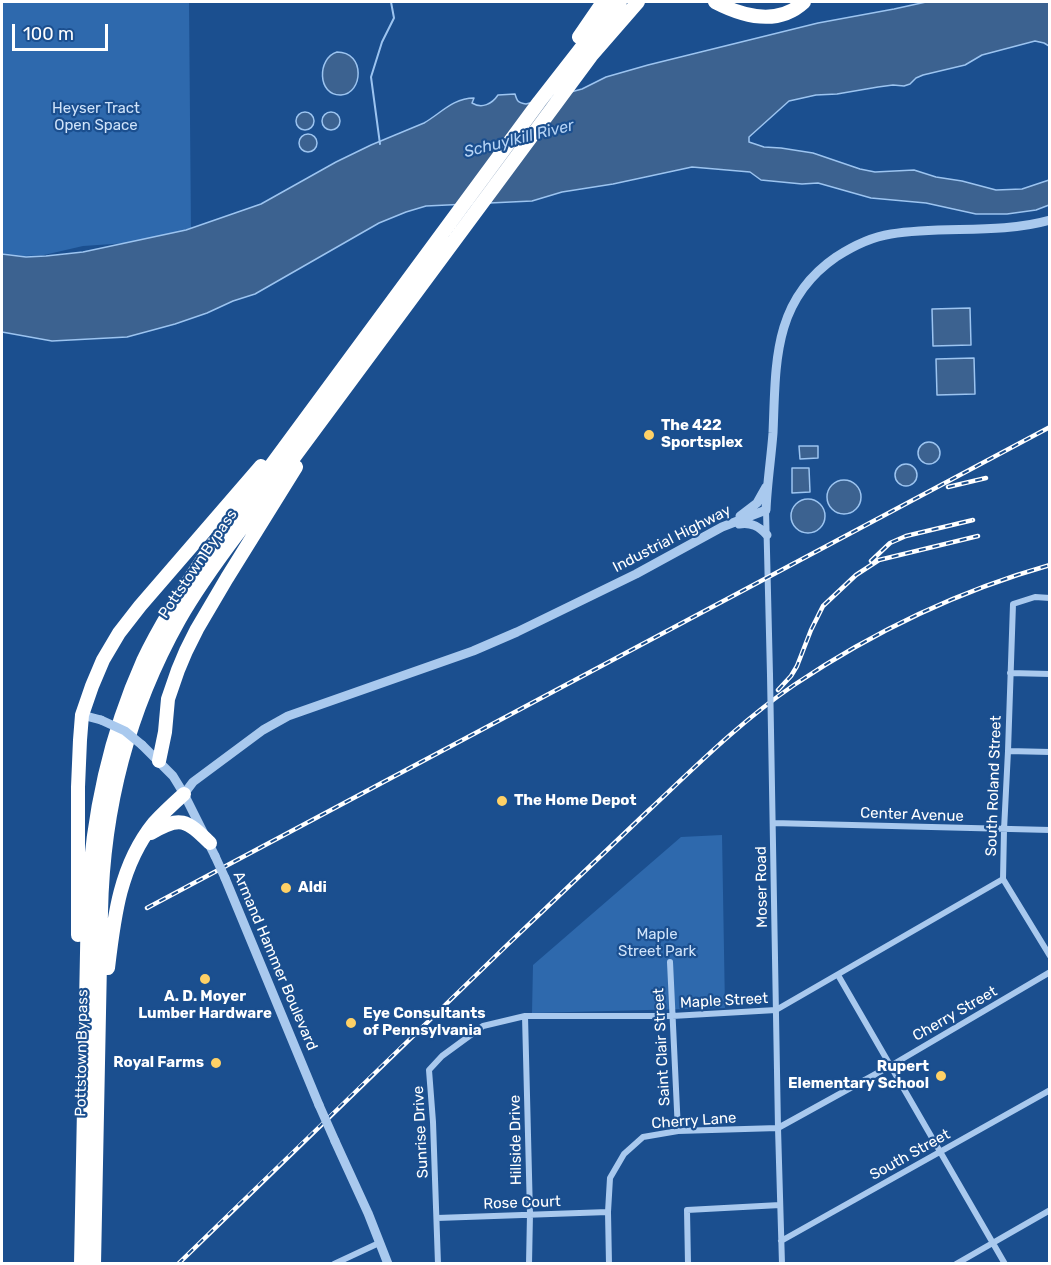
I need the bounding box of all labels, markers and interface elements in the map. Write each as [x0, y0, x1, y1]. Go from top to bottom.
scale bar [15, 12, 111, 50]
text: 100 m [23, 23, 74, 45]
park label: Heyser Tract Open Space [52, 100, 140, 135]
water label: Schuylkill River [462, 116, 576, 162]
place label: The 422 Sportsplex [661, 417, 743, 452]
marker: The 422 Sportsplex [642, 428, 656, 442]
street label: Industrial Highway [610, 501, 734, 577]
street label: Pottstown Bypass [155, 506, 241, 622]
street label: South Roland Street [983, 715, 1005, 857]
place label: The Home Depot [514, 792, 637, 810]
marker: The Home Depot [495, 794, 509, 808]
street label: Center Avenue [860, 804, 964, 826]
street label: Moser Road [752, 846, 772, 928]
street label: Armand Hammer Boulevard [229, 869, 321, 1053]
place label: Aldi [298, 879, 327, 897]
marker: Aldi [279, 881, 293, 895]
park label: Maple Street Park [618, 926, 696, 961]
marker: A. D. Moyer Lumber Hardware [198, 972, 212, 986]
street label: Cherry Street [910, 983, 1000, 1045]
place label: A. D. Moyer Lumber Hardware [138, 988, 272, 1023]
street label: Saint Clair Street [650, 988, 674, 1106]
street label: Pottstown Bypass [72, 989, 92, 1117]
street label: Maple Street [679, 990, 769, 1012]
place label: Eye Consultants of Pennsylvania [363, 1005, 485, 1040]
marker: Eye Consultants of Pennsylvania [344, 1016, 358, 1030]
place label: Royal Farms [113, 1054, 204, 1072]
marker: Royal Farms [209, 1056, 223, 1070]
place label: Rupert Elementary School [788, 1058, 929, 1093]
marker: Rupert Elementary School [934, 1069, 948, 1083]
street label: Sunrise Drive [410, 1085, 432, 1179]
street label: Hillside Drive [506, 1095, 526, 1185]
street label: Cherry Lane [651, 1109, 737, 1133]
street label: South Street [867, 1126, 953, 1184]
street label: Rose Court [483, 1193, 561, 1213]

